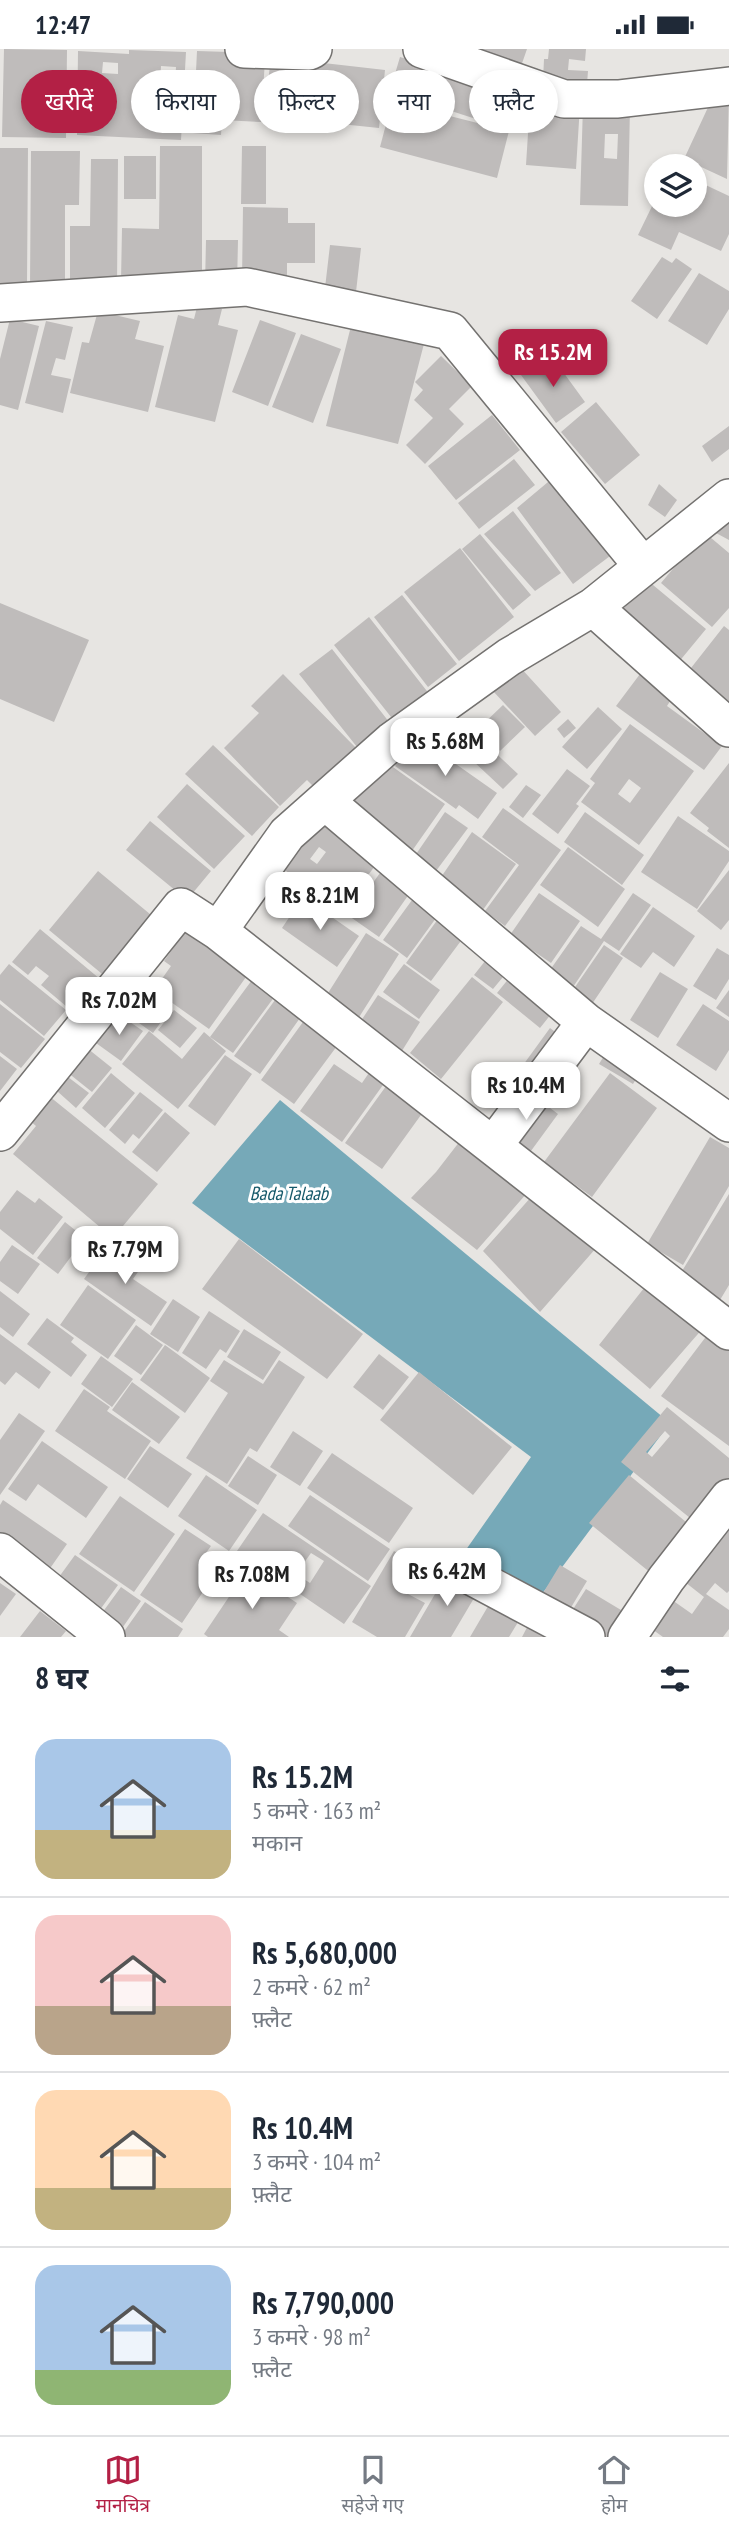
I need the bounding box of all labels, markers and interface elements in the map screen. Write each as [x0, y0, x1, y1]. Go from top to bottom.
text: 12:47 [35, 8, 91, 41]
chip: खरीदें [21, 70, 117, 133]
chip: किराया [131, 70, 240, 133]
chip: फ़िल्टर [254, 70, 359, 133]
chip: नया [373, 70, 455, 133]
chip: फ़्लैट [469, 70, 558, 133]
map controls [644, 154, 707, 217]
button: layers [644, 154, 707, 217]
pin: Rs 15.2M [481, 329, 625, 389]
text: Rs 15.2M [514, 337, 592, 366]
pin: Rs 5.68M [373, 719, 517, 778]
text: Rs 5.68M [406, 726, 484, 755]
pin: Rs 8.21M [248, 873, 392, 932]
text: Rs 8.21M [281, 880, 359, 909]
pin: Rs 7.02M [47, 977, 191, 1037]
text: Rs 7.02M [81, 985, 157, 1014]
pin: Rs 10.4M [454, 1063, 598, 1122]
text: Rs 10.4M [487, 1070, 565, 1099]
water label: Bada Talaab [250, 1181, 330, 1205]
pin: Rs 7.79M [53, 1227, 197, 1286]
text: Rs 7.79M [87, 1234, 163, 1263]
pin: Rs 6.42M [375, 1549, 519, 1608]
pin: Rs 7.08M [180, 1551, 324, 1611]
text: Rs 6.42M [408, 1556, 486, 1585]
text: Rs 7.08M [214, 1559, 290, 1588]
text: 8 घर [35, 1658, 88, 1697]
icon: filters [656, 1660, 694, 1698]
text: Rs 15.2M [252, 1757, 353, 1796]
icon: home [91, 1767, 175, 1851]
text: 5 कमरे · 163 m² [252, 1796, 381, 1825]
text: मकान [252, 1828, 302, 1857]
text: Rs 5,680,000 [252, 1933, 397, 1972]
icon: home [91, 1943, 175, 2027]
text: 2 कमरे · 62 m² [252, 1972, 371, 2001]
text: फ़्लैट [252, 2004, 292, 2033]
text: Rs 10.4M [252, 2108, 353, 2147]
icon: home [91, 2118, 175, 2202]
text: 3 कमरे · 104 m² [252, 2147, 381, 2176]
text: फ़्लैट [252, 2179, 292, 2208]
text: Rs 7,790,000 [252, 2283, 394, 2322]
icon: home [91, 2293, 175, 2377]
text: 3 कमरे · 98 m² [252, 2322, 371, 2351]
text: फ़्लैट [252, 2354, 292, 2383]
tab: मानचित्र [96, 2451, 150, 2520]
tab: सहेजे गए [342, 2451, 404, 2520]
tab: होम [595, 2451, 633, 2520]

